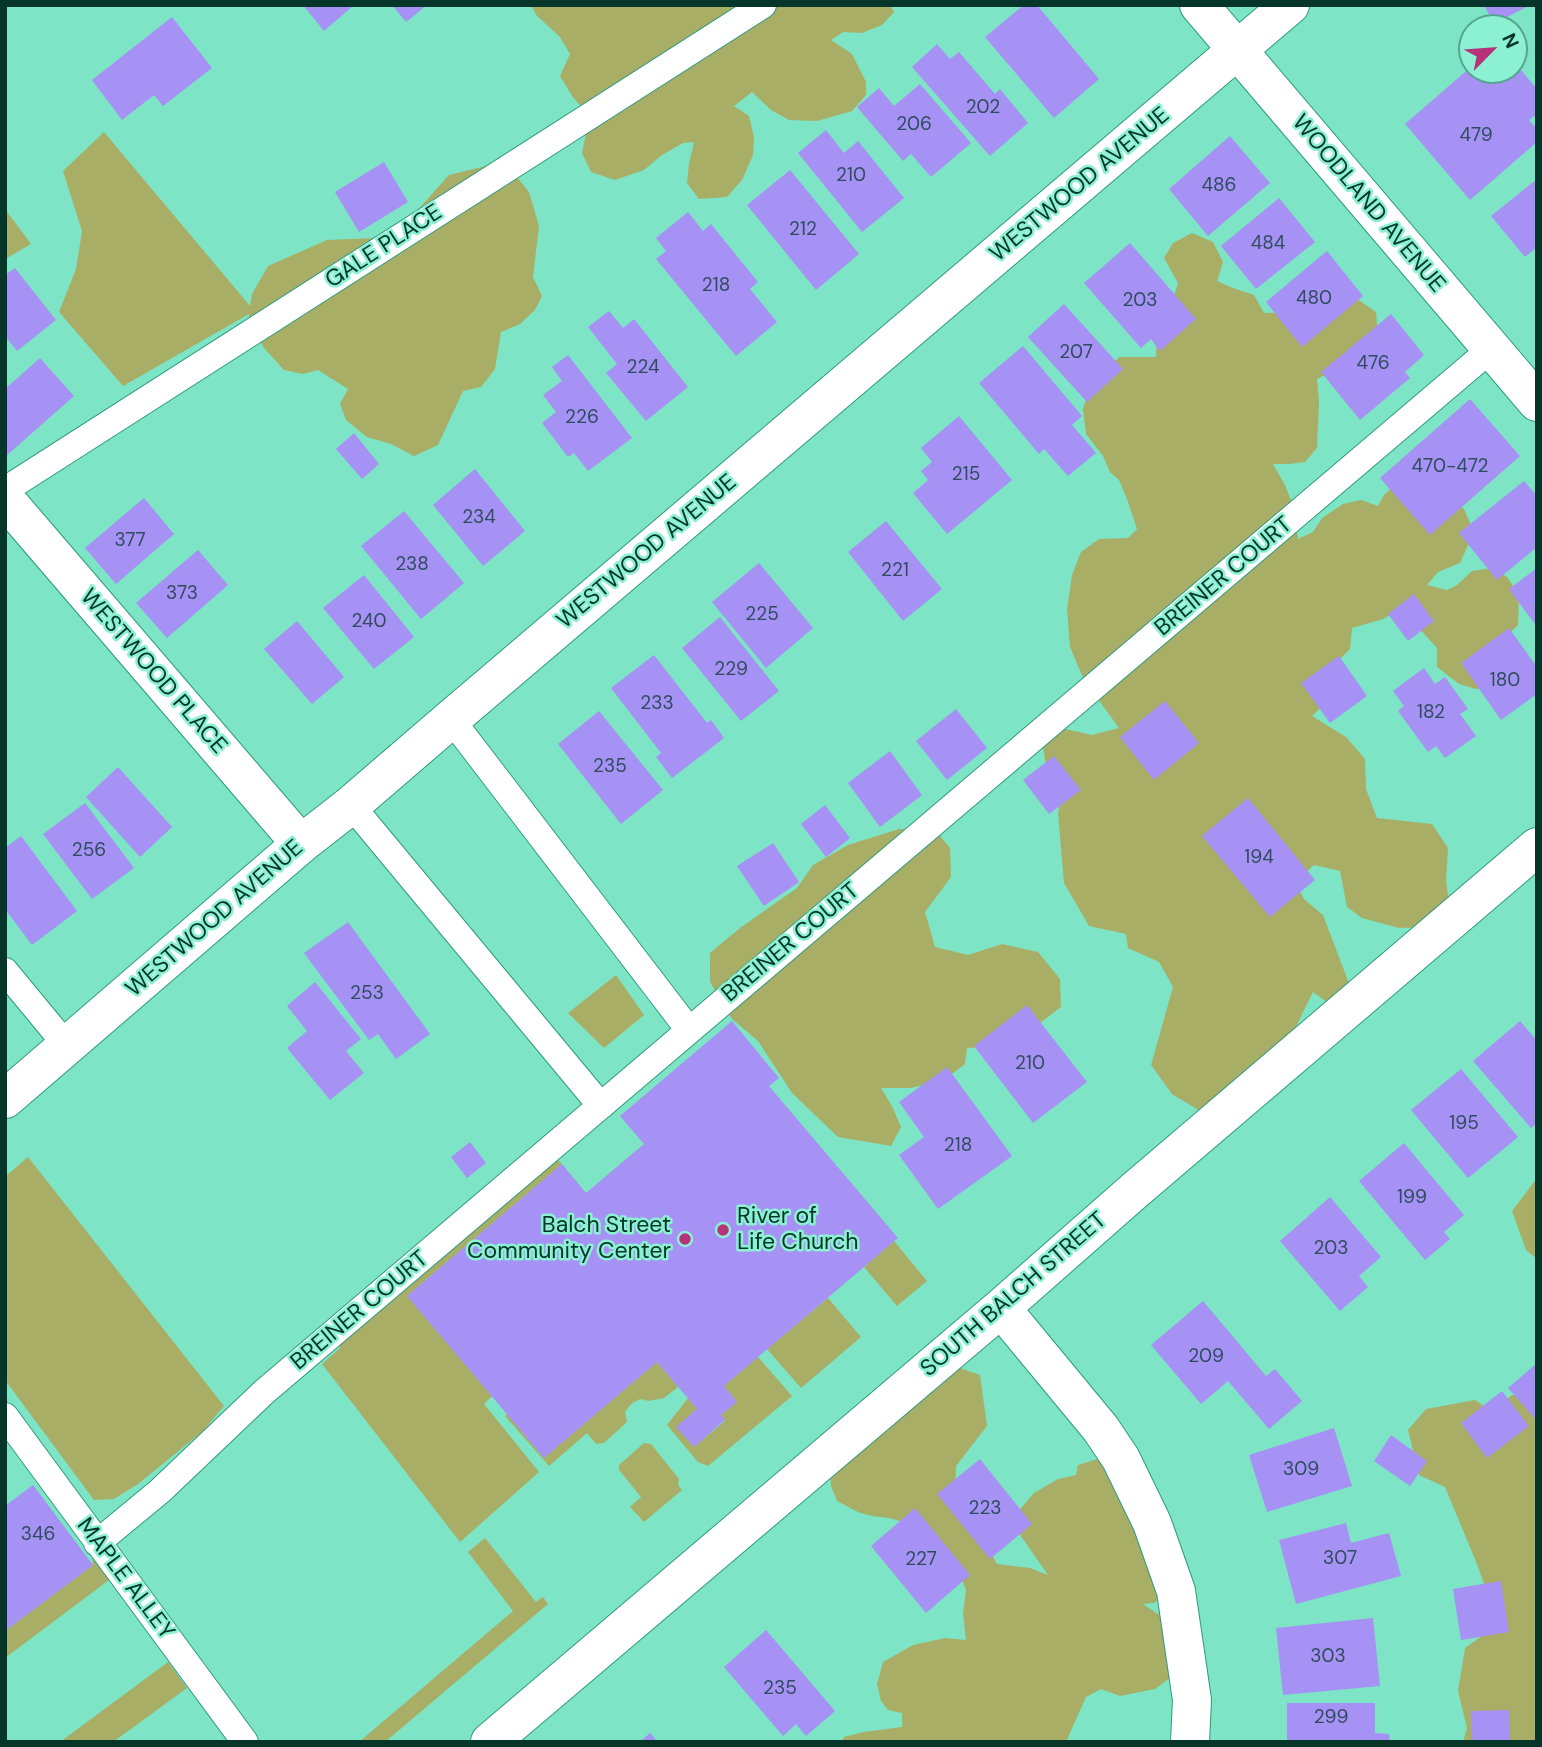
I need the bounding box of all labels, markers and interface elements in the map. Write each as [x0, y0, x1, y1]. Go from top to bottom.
north arrow [1458, 14, 1528, 84]
text: N [1496, 29, 1525, 52]
house number: 202 [966, 97, 1000, 119]
street label: WESTWOOD AVENUE [985, 102, 1175, 268]
street label: WOODLAND AVENUE [1286, 109, 1450, 299]
house number: 206 [896, 114, 932, 136]
house number: 479 [1459, 125, 1493, 147]
house number: 210 [836, 165, 866, 187]
house number: 486 [1201, 175, 1237, 197]
street label: GALE PLACE [321, 199, 447, 295]
house number: 212 [789, 219, 817, 241]
house number: 484 [1251, 233, 1285, 255]
house number: 218 [702, 275, 730, 297]
house number: 480 [1296, 288, 1332, 310]
house number: 203 [1123, 290, 1157, 312]
house number: 207 [1059, 342, 1093, 364]
house number: 476 [1356, 353, 1390, 375]
house number: 224 [626, 357, 660, 379]
house number: 226 [565, 407, 599, 429]
house number: 470-472 [1412, 456, 1488, 478]
house number: 215 [952, 464, 980, 486]
street label: WESTWOOD AVENUE [552, 469, 742, 635]
house number: 234 [462, 507, 496, 529]
street label: BREINER COURT [1150, 512, 1298, 642]
house number: 377 [114, 530, 146, 552]
house number: 238 [395, 554, 429, 576]
house number: 221 [881, 560, 909, 582]
house number: 373 [166, 583, 198, 605]
street label: WESTWOOD PLACE [74, 584, 232, 760]
house number: 225 [745, 604, 779, 626]
house number: 240 [351, 611, 387, 633]
house number: 229 [714, 659, 748, 681]
house number: 180 [1490, 670, 1520, 692]
house number: 233 [640, 693, 674, 715]
house number: 182 [1417, 702, 1445, 724]
house number: 235 [593, 756, 627, 778]
street label: WESTWOOD AVENUE [121, 835, 309, 1003]
house number: 256 [72, 840, 106, 862]
house number: 194 [1244, 847, 1274, 869]
street label: BREINER COURT [717, 878, 865, 1008]
house number: 253 [350, 983, 384, 1005]
house number: 210 [1015, 1053, 1045, 1075]
house number: 195 [1449, 1113, 1479, 1135]
house number: 218 [944, 1135, 972, 1157]
house number: 199 [1397, 1187, 1427, 1209]
place label: River of Life Church [737, 1203, 859, 1257]
street label: SOUTH BALCH STREET [915, 1207, 1113, 1383]
place label: Balch Street Community Center [467, 1212, 671, 1266]
marker: River of Life Church [715, 1222, 731, 1238]
marker: Balch Street Community Center [677, 1231, 693, 1247]
house number: 203 [1314, 1238, 1348, 1260]
street label: BREINER COURT [286, 1246, 434, 1376]
house number: 209 [1188, 1346, 1224, 1368]
house number: 309 [1283, 1459, 1319, 1481]
house number: 223 [968, 1498, 1002, 1520]
street label: MAPLE ALLEY [70, 1513, 180, 1645]
house number: 346 [21, 1524, 55, 1546]
house number: 307 [1323, 1548, 1357, 1570]
house number: 227 [905, 1549, 937, 1571]
house number: 303 [1310, 1646, 1346, 1668]
house number: 235 [763, 1678, 797, 1700]
house number: 299 [1314, 1707, 1348, 1729]

